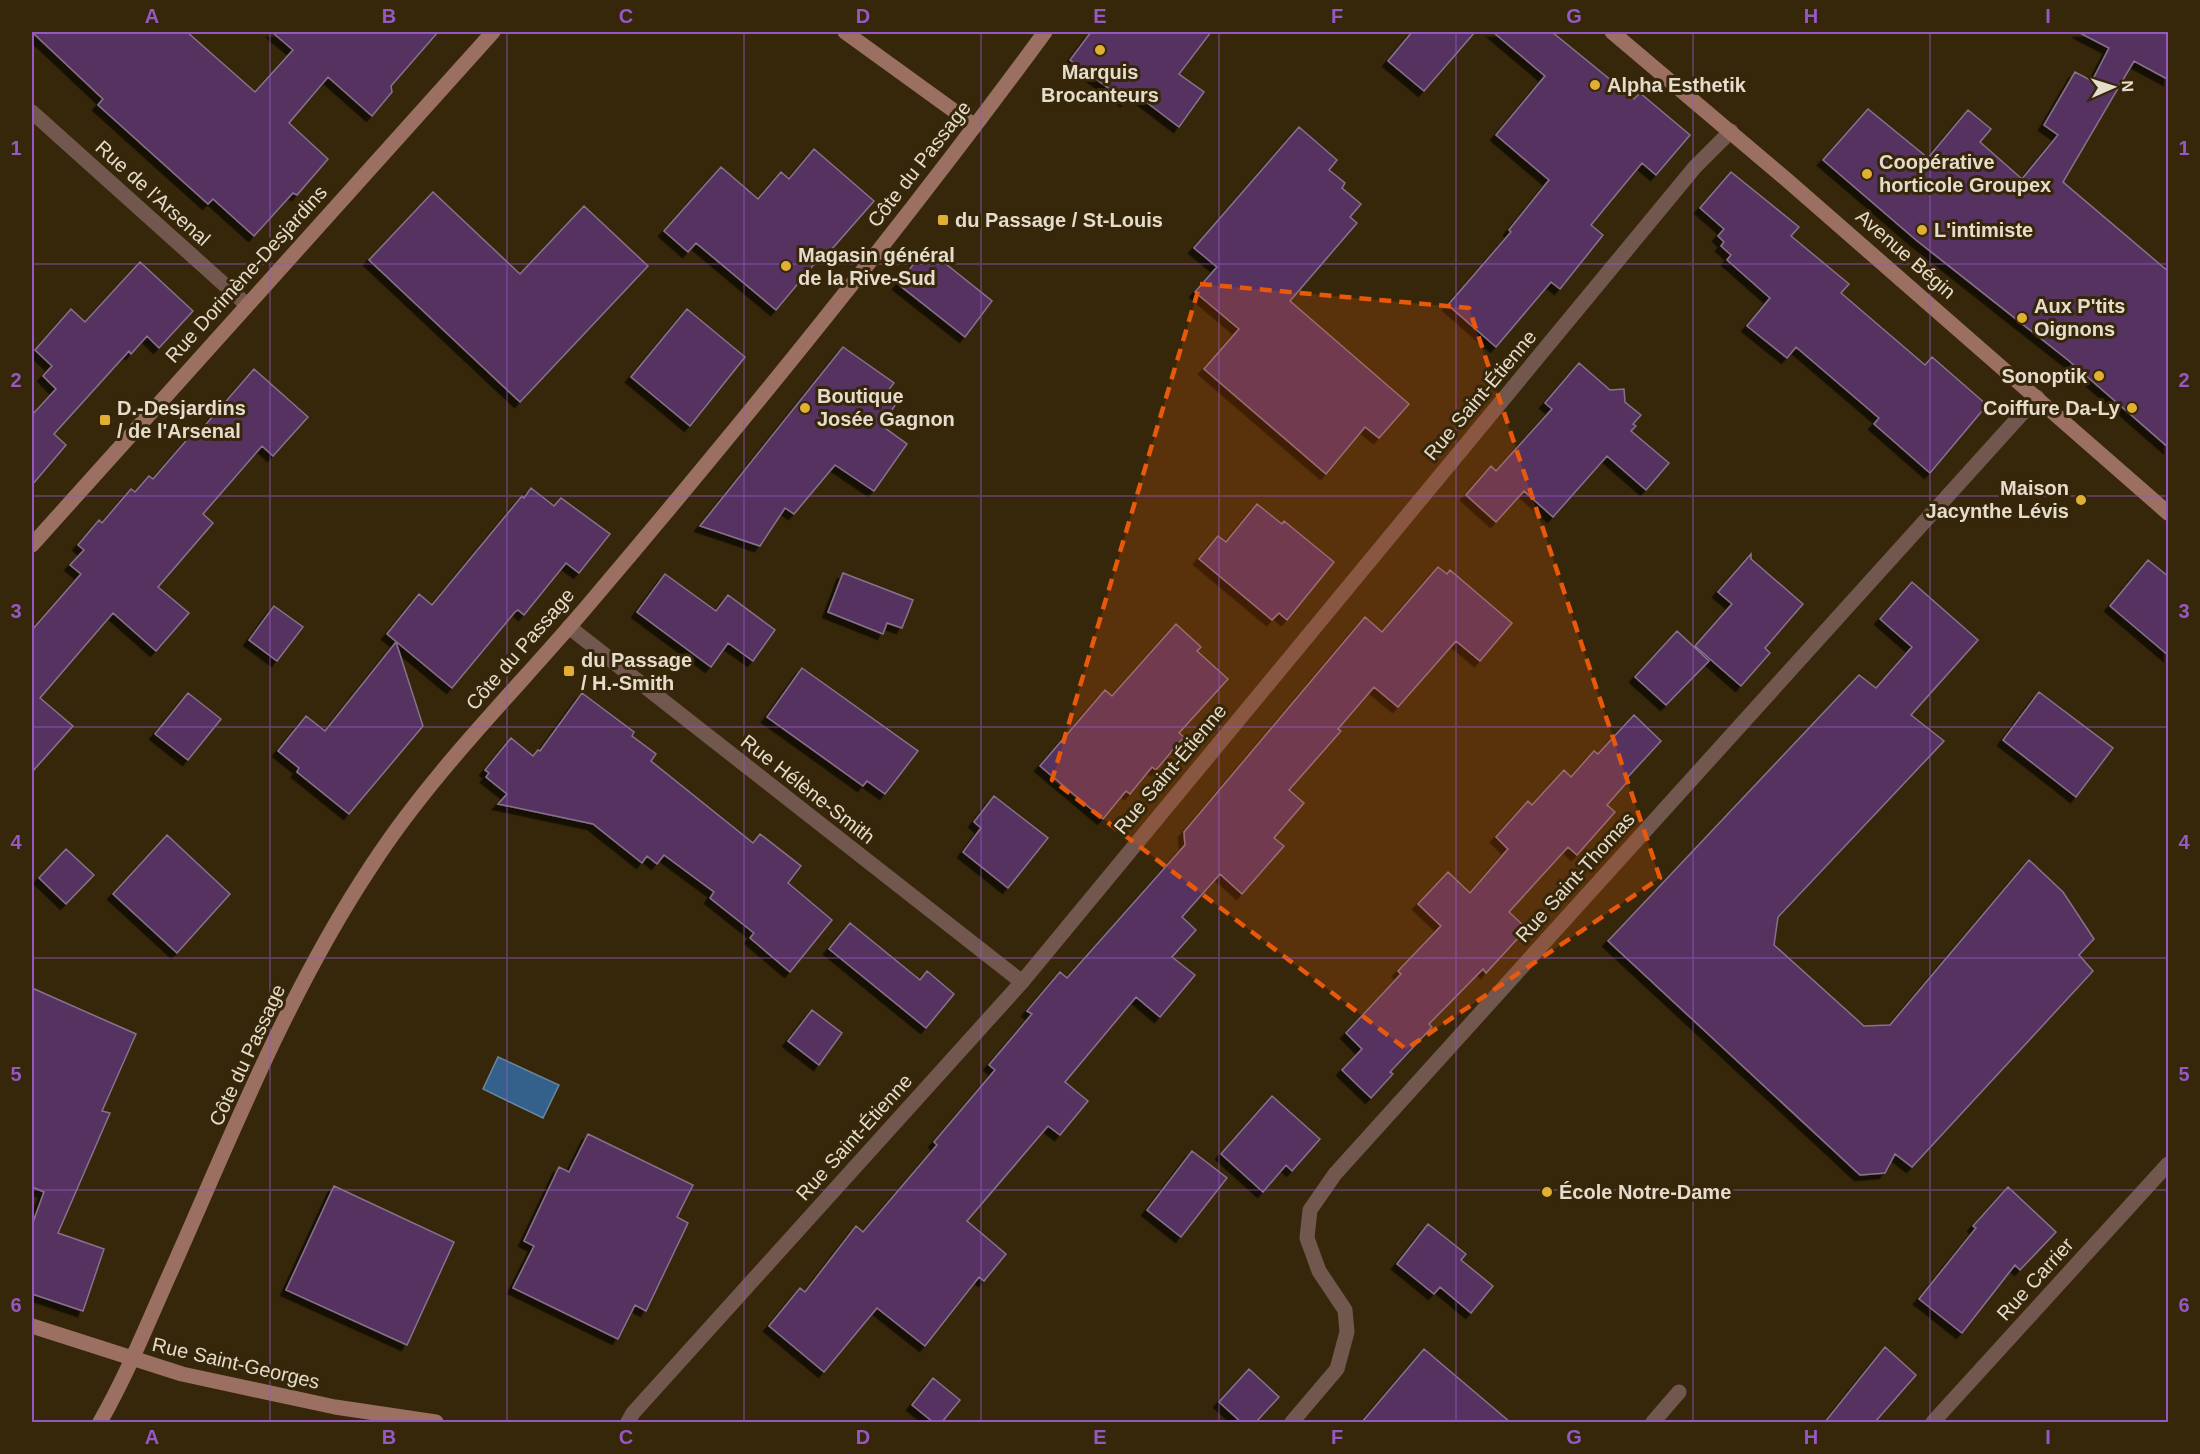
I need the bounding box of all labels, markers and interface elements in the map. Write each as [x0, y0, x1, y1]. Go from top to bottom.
text: A [145, 5, 159, 27]
text: B [382, 5, 396, 27]
text: C [619, 5, 633, 27]
text: D [856, 5, 870, 27]
text: E [1093, 5, 1107, 27]
text: F [1331, 5, 1343, 27]
text: G [1566, 5, 1582, 27]
text: H [1804, 5, 1818, 27]
text: I [2045, 5, 2051, 27]
marker: Marquis Brocanteurs [1093, 43, 1107, 57]
north arrow [2083, 57, 2143, 117]
place label: Marquis Brocanteurs [1041, 61, 1159, 106]
place label: Alpha Esthetik [1607, 74, 1747, 96]
marker: Alpha Esthetik [1588, 78, 1602, 92]
text: N [2119, 80, 2136, 92]
street label: Côte du Passage [863, 97, 975, 231]
street label: Rue de l'Arsenal [91, 136, 215, 250]
text: 1 [10, 137, 22, 159]
text: 1 [2178, 137, 2190, 159]
place label: Coopérative horticole Groupex [1879, 151, 2051, 196]
marker: Coopérative horticole Groupex [1860, 167, 1874, 181]
street label: Rue Dorimène-Desjardins [161, 181, 331, 367]
street label: Avenue Bégin [1852, 205, 1960, 303]
place label: du Passage / St-Louis [955, 209, 1163, 231]
marker: du Passage / St-Louis [936, 213, 950, 227]
place label: L'intimiste [1934, 219, 2033, 241]
marker: L'intimiste [1915, 223, 1929, 237]
place label: Magasin général de la Rive-Sud [798, 244, 955, 289]
marker: Magasin général de la Rive-Sud [779, 259, 793, 273]
place label: Aux P'tits Oignons [2034, 295, 2125, 340]
marker: Aux P'tits Oignons [2015, 311, 2029, 325]
street label: Rue Saint-Étienne [1419, 326, 1541, 464]
place label: Sonoptik [2001, 365, 2088, 387]
text: 2 [10, 369, 22, 391]
marker: Sonoptik [2092, 369, 2106, 383]
text: 2 [2178, 369, 2190, 391]
place label: Boutique Josée Gagnon [817, 385, 955, 430]
place label: D.-Desjardins / de l'Arsenal [117, 397, 246, 442]
place label: Coiffure Da-Ly [1983, 397, 2121, 419]
marker: Boutique Josée Gagnon [798, 401, 812, 415]
marker: Coiffure Da-Ly [2125, 401, 2139, 415]
marker: D.-Desjardins / de l'Arsenal [98, 413, 112, 427]
place label: Maison Jacynthe Lévis [1926, 477, 2069, 522]
marker: Maison Jacynthe Lévis [2074, 493, 2088, 507]
street label: Côte du Passage [461, 584, 579, 714]
text: 3 [10, 600, 22, 622]
text: 3 [2178, 600, 2190, 622]
place label: du Passage / H.-Smith [581, 649, 692, 694]
marker: du Passage / H.-Smith [562, 664, 576, 678]
street label: Rue Saint-Étienne [1109, 700, 1231, 838]
street label: Rue Hélène-Smith [737, 730, 879, 848]
street label: Rue Saint-Thomas [1511, 808, 1639, 946]
text: 4 [10, 831, 22, 853]
text: 4 [2178, 831, 2190, 853]
street label: Côte du Passage [205, 981, 289, 1129]
text: 5 [10, 1063, 22, 1085]
text: 5 [2178, 1063, 2190, 1085]
street label: Rue Saint-Étienne [792, 1069, 916, 1205]
place label: École Notre-Dame [1559, 1181, 1731, 1203]
marker: École Notre-Dame [1540, 1185, 1554, 1199]
street label: Rue Carrier [1992, 1233, 2078, 1325]
text: 6 [10, 1294, 22, 1316]
text: 6 [2178, 1294, 2190, 1316]
street label: Rue Saint-Georges [150, 1333, 322, 1393]
text: A [145, 1426, 159, 1448]
text: B [382, 1426, 396, 1448]
text: C [619, 1426, 633, 1448]
text: D [856, 1426, 870, 1448]
text: E [1093, 1426, 1107, 1448]
text: F [1331, 1426, 1343, 1448]
text: G [1566, 1426, 1582, 1448]
text: H [1804, 1426, 1818, 1448]
text: I [2045, 1426, 2051, 1448]

